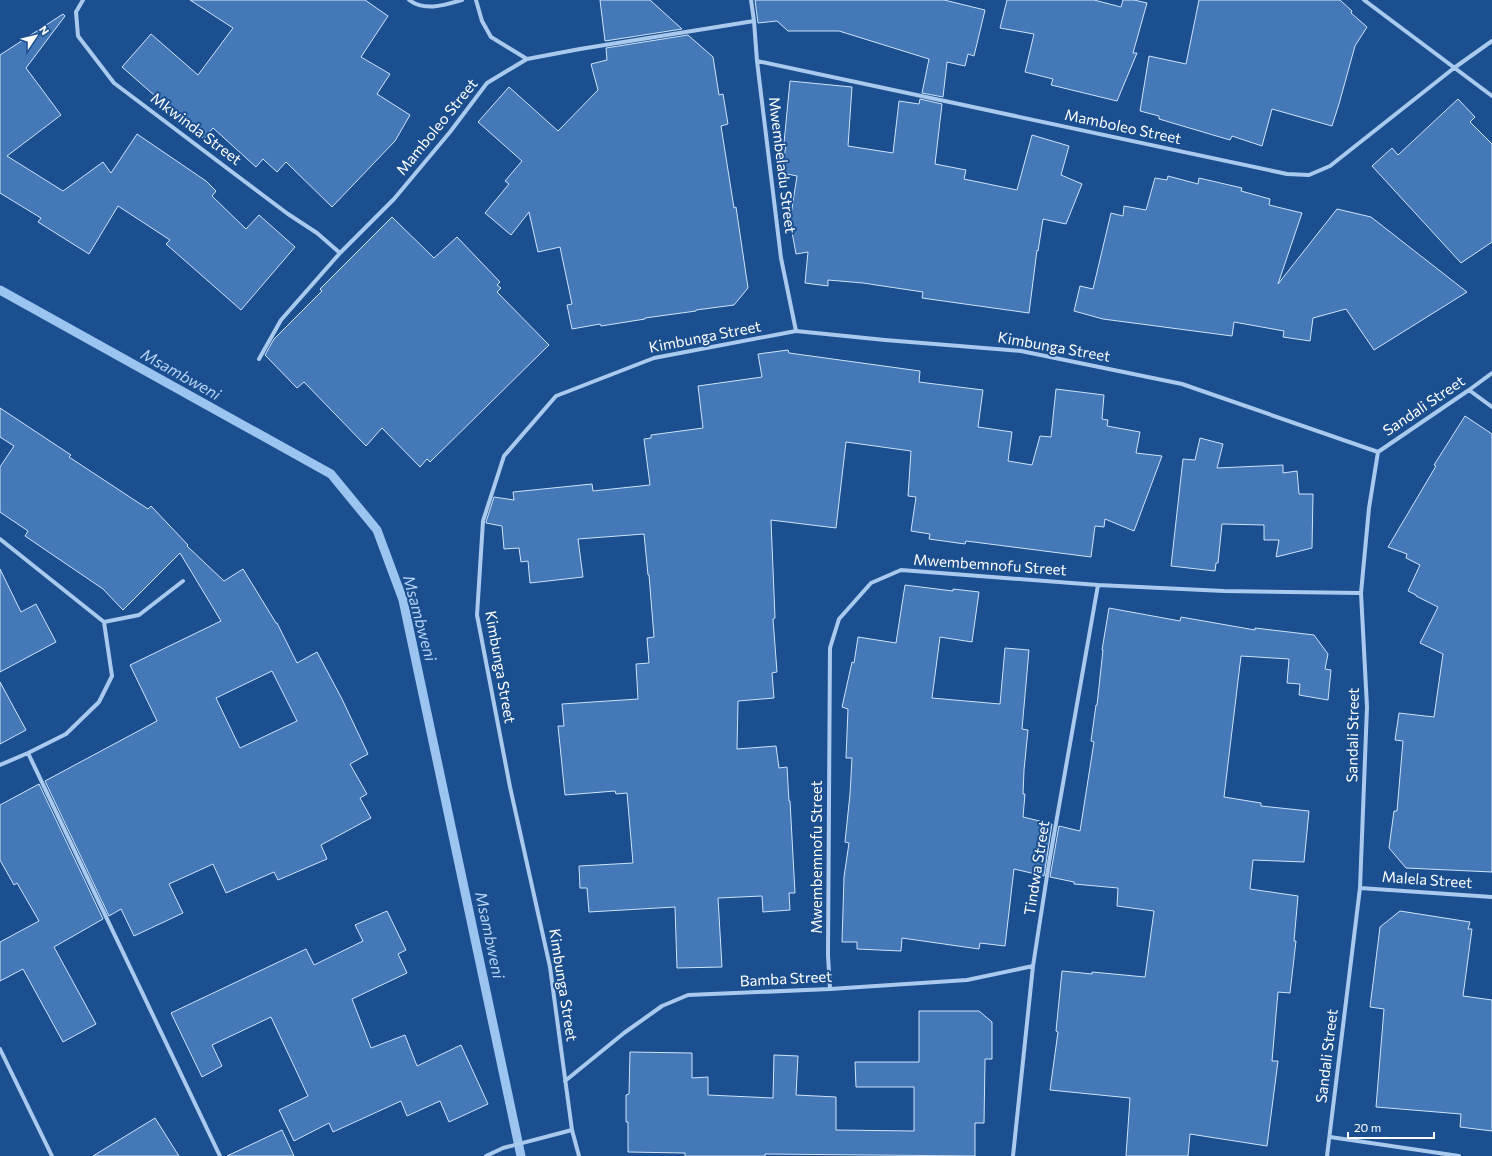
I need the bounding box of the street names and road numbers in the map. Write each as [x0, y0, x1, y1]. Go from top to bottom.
street label: Mamboleo Street [392, 74, 481, 178]
street label: Mkwinda Street [148, 88, 245, 168]
street label: Mwembeladu Street [766, 96, 800, 234]
street label: Mamboleo Street [1063, 105, 1183, 147]
street label: Kimbunga Street [647, 316, 762, 356]
street label: Kimbunga Street [996, 327, 1112, 365]
street label: Sandali Street [1379, 371, 1468, 439]
street label: Mwembemnofu Street [913, 550, 1067, 578]
street label: Kimbunga Street [482, 609, 520, 725]
street label: Sandali Street [1342, 687, 1362, 782]
street label: Mwembemnofu Street [807, 780, 825, 934]
street label: Tindwa Street [1020, 819, 1052, 917]
street label: Malela Street [1381, 867, 1473, 891]
street label: Kimbunga Street [546, 927, 582, 1043]
street label: Bamba Street [739, 967, 833, 989]
street label: Sandali Street [1311, 1008, 1341, 1104]

